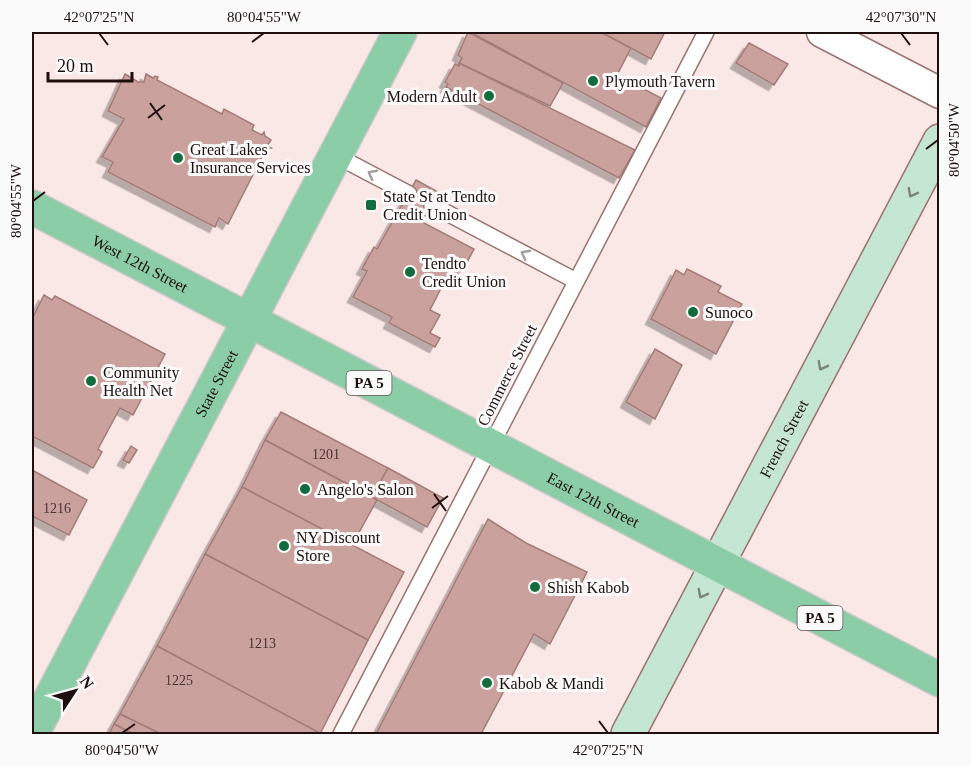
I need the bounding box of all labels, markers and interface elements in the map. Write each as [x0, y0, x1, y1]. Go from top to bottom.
text: 42°07'25"N [64, 9, 134, 25]
text: 80°04'55"W [227, 9, 302, 25]
text: 42°07'30"N [866, 9, 936, 25]
scale bar [48, 45, 132, 83]
text: 20 m [57, 56, 94, 76]
place label: Plymouth Tavern [605, 73, 715, 91]
marker: Plymouth Tavern [586, 74, 600, 88]
place label: Modern Adult [387, 88, 478, 105]
marker: Modern Adult [482, 89, 496, 103]
text: 80°04'50"W [946, 102, 962, 177]
place label: Great Lakes Insurance Services [190, 141, 310, 176]
marker: Great Lakes Insurance Services [171, 151, 185, 165]
text: 80°04'55"W [8, 163, 24, 238]
one-way arrow [367, 170, 378, 182]
one-way arrow [908, 187, 919, 197]
place label: State St at Tendto Credit Union [383, 188, 496, 223]
marker: State St at Tendto Credit Union [364, 198, 378, 212]
street label: West 12th Street [90, 231, 191, 296]
one-way arrow [520, 250, 531, 261]
place label: Tendto Credit Union [422, 255, 506, 290]
marker: Tendto Credit Union [403, 265, 417, 279]
place label: Sunoco [705, 304, 753, 321]
marker: Sunoco [686, 305, 700, 319]
street label: Commerce Street [474, 321, 540, 429]
street label: State Street [191, 346, 241, 420]
one-way arrow [817, 359, 829, 370]
place label: Community Health Net [103, 364, 179, 399]
road number: PA 5 [346, 371, 392, 395]
marker: Community Health Net [84, 374, 98, 388]
street label: French Street [756, 396, 811, 480]
house number: 1201 [312, 447, 340, 462]
street label: East 12th Street [545, 468, 643, 531]
place label: Angelo's Salon [317, 481, 414, 499]
marker: Angelo's Salon [298, 482, 312, 496]
house number: 1216 [43, 501, 71, 516]
place label: NY Discount Store [296, 529, 381, 564]
marker: NY Discount Store [277, 539, 291, 553]
place label: Shish Kabob [547, 579, 629, 596]
marker: Shish Kabob [528, 580, 542, 594]
one-way arrow [697, 588, 709, 599]
road number: PA 5 [798, 606, 842, 630]
house number: 1213 [248, 636, 276, 651]
north arrow [45, 661, 105, 721]
text: N [76, 673, 97, 693]
house number: 1225 [165, 673, 193, 688]
place label: Kabob & Mandi [499, 675, 604, 692]
marker: Kabob & Mandi [480, 676, 494, 690]
text: 80°04'50"W [85, 742, 160, 758]
text: 42°07'25"N [573, 742, 643, 758]

